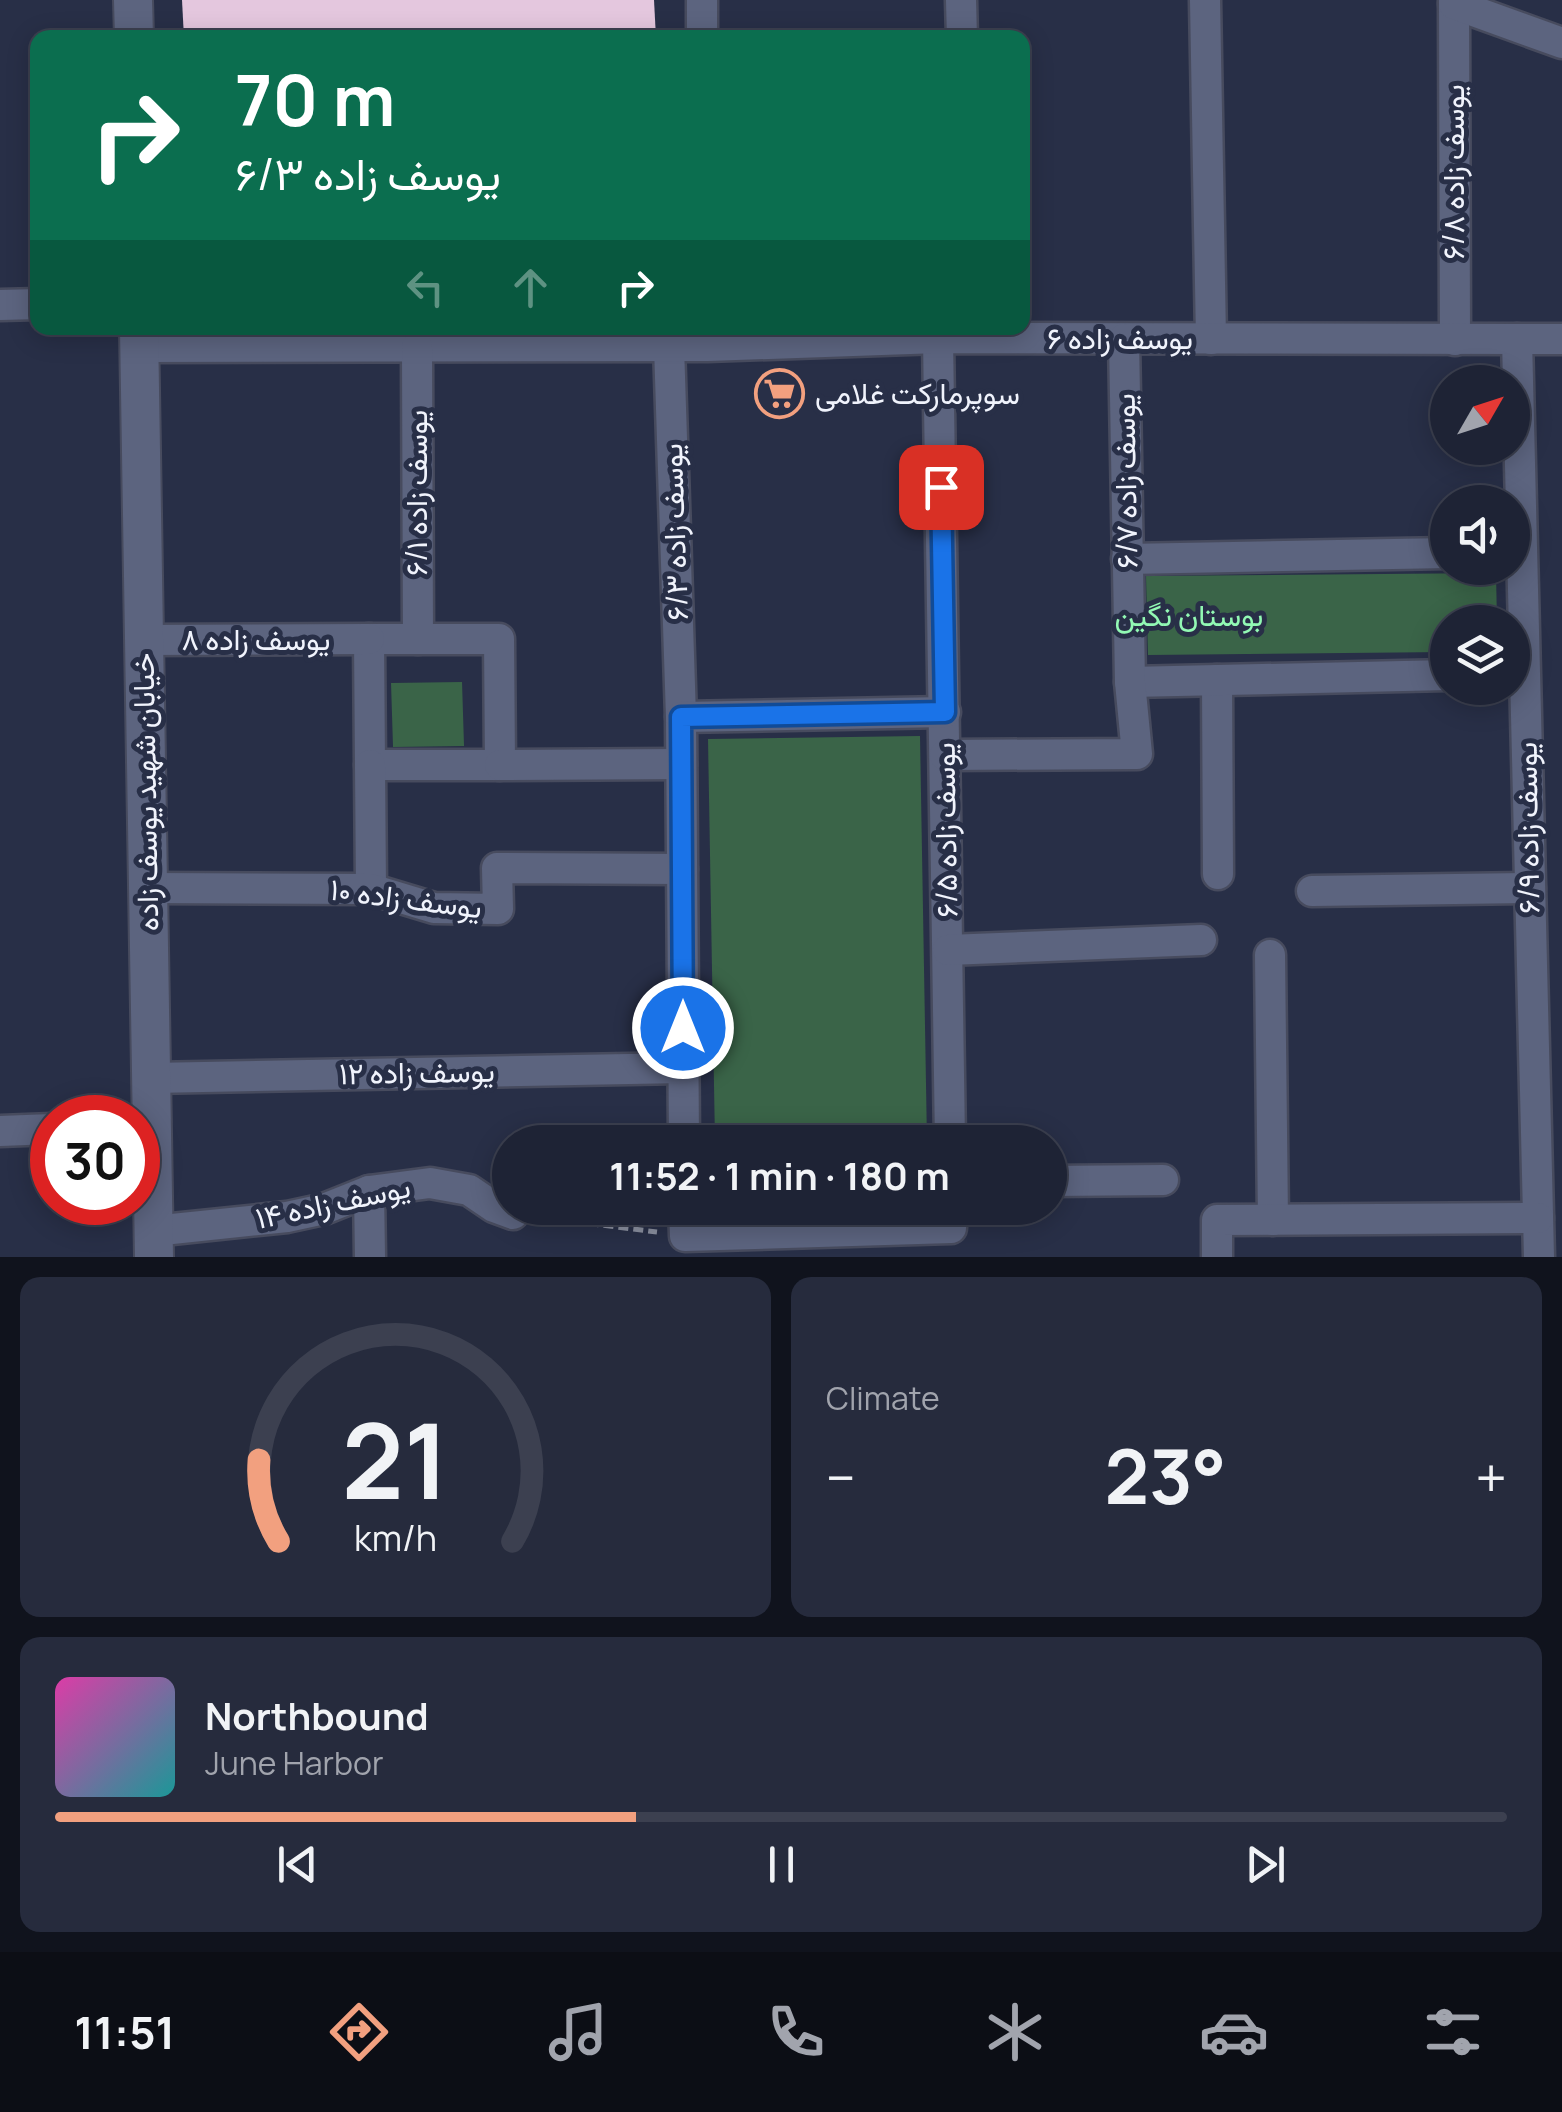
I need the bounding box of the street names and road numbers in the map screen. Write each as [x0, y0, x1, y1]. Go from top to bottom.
street label: یوسف زاده ۶/۸ [1432, 84, 1473, 260]
street label: یوسف زاده ۶ [1047, 317, 1193, 358]
street label: یوسف زاده ۶/۷ [1102, 393, 1147, 569]
street label: یوسف زاده ۶/۱ [395, 410, 436, 576]
street label: یوسف زاده ۶/۳ [650, 443, 697, 621]
street label: یوسف زاده ۸ [181, 618, 331, 659]
street label: خیابان شهید یوسف زاده [122, 652, 167, 932]
street label: یوسف زاده ۶/۵ [922, 742, 967, 918]
street label: یوسف زاده ۶/۹ [1505, 742, 1548, 914]
street label: یوسف زاده ۱۰ [328, 868, 484, 927]
street label: یوسف زاده ۱۲ [339, 1050, 495, 1093]
street label: یوسف زاده ۱۴ [252, 1165, 414, 1238]

